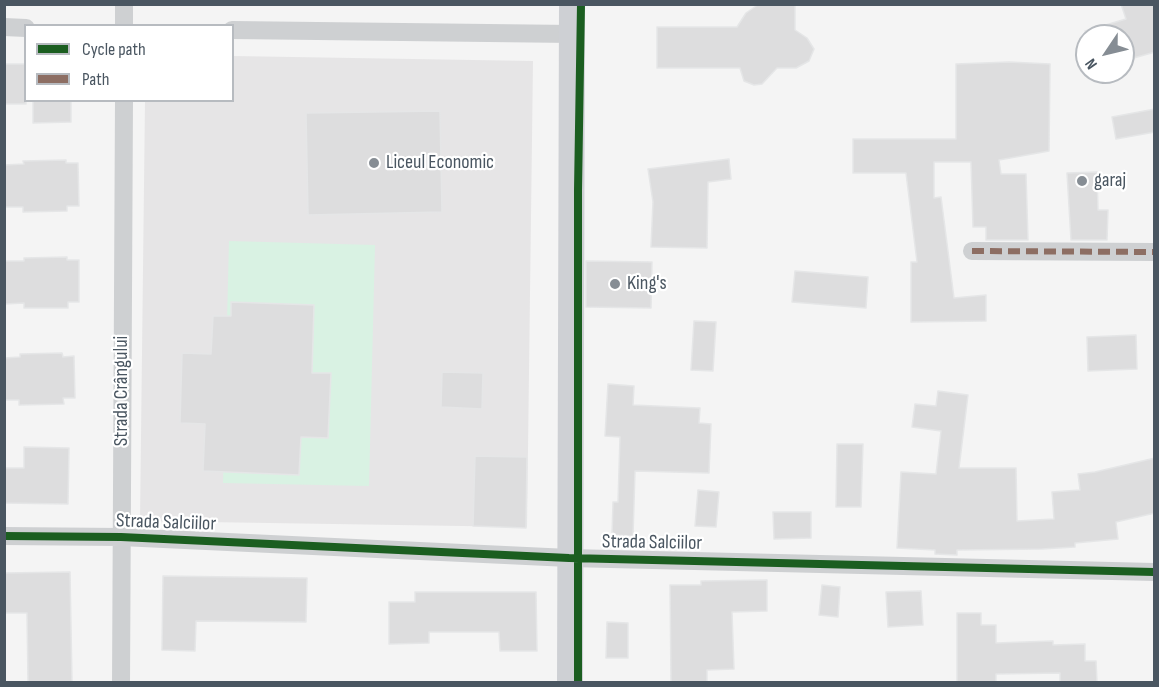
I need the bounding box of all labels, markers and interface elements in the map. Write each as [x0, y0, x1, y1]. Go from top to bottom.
legend [24, 24, 234, 102]
north arrow [1075, 24, 1135, 84]
text: Cycle path [82, 39, 146, 60]
text: N [1081, 55, 1102, 72]
text: Path [82, 69, 110, 90]
place label: Liceul Economic [386, 151, 494, 175]
marker: Liceul Economic [367, 156, 381, 170]
place label: garaj [1094, 169, 1126, 193]
marker: garaj [1075, 174, 1089, 188]
place label: King's [627, 272, 667, 296]
marker: King's [608, 277, 622, 291]
street label: Strada Crângului [110, 336, 134, 446]
street label: Strada Salciilor [116, 509, 216, 537]
street label: Strada Salciilor [602, 530, 702, 556]

